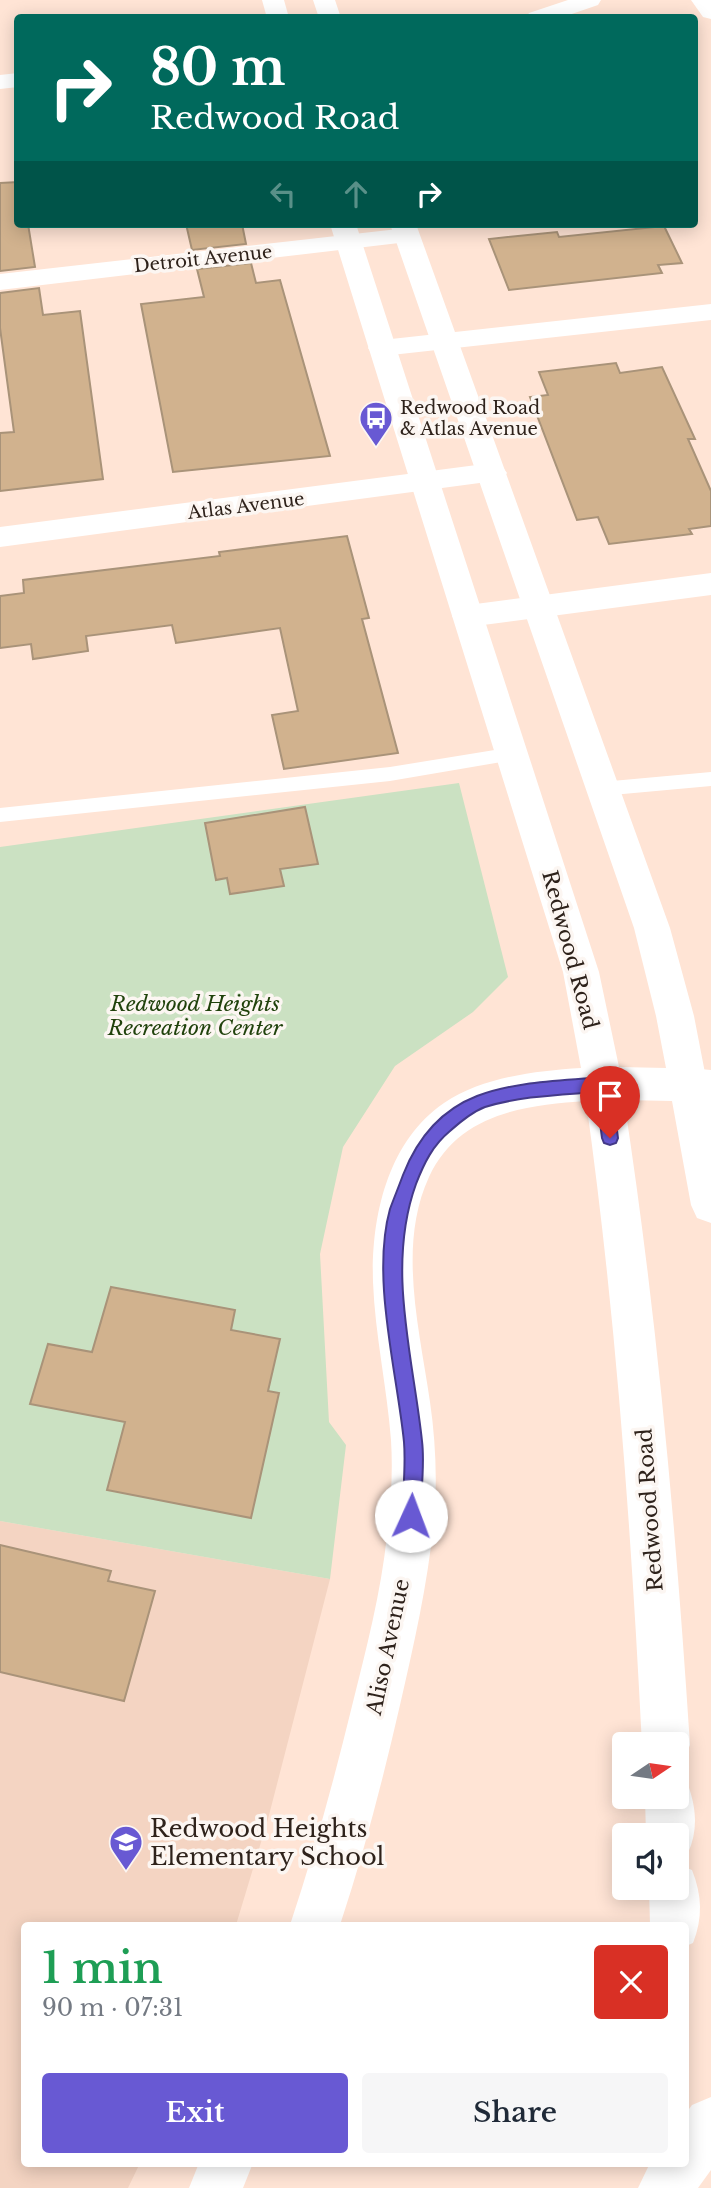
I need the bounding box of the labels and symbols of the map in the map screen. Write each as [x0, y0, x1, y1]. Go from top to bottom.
street label: Detroit Avenue [133, 241, 273, 277]
place label: Redwood Road & Atlas Avenue [400, 397, 540, 440]
bus stop icon: Redwood Road & Atlas Avenue [357, 399, 395, 448]
street label: Atlas Avenue [185, 488, 306, 524]
street label: Redwood Road [536, 868, 604, 1032]
park label: Redwood Heights Recreation Center [107, 991, 284, 1041]
pin [580, 1066, 640, 1138]
street label: Redwood Road [631, 1428, 669, 1592]
position arrow [374, 1479, 448, 1553]
street label: Aliso Avenue [361, 1576, 415, 1718]
north arrow [612, 1732, 690, 1810]
place label: Redwood Heights Elementary School [150, 1814, 385, 1871]
school or university icon: Redwood Heights Elementary School [107, 1823, 145, 1872]

